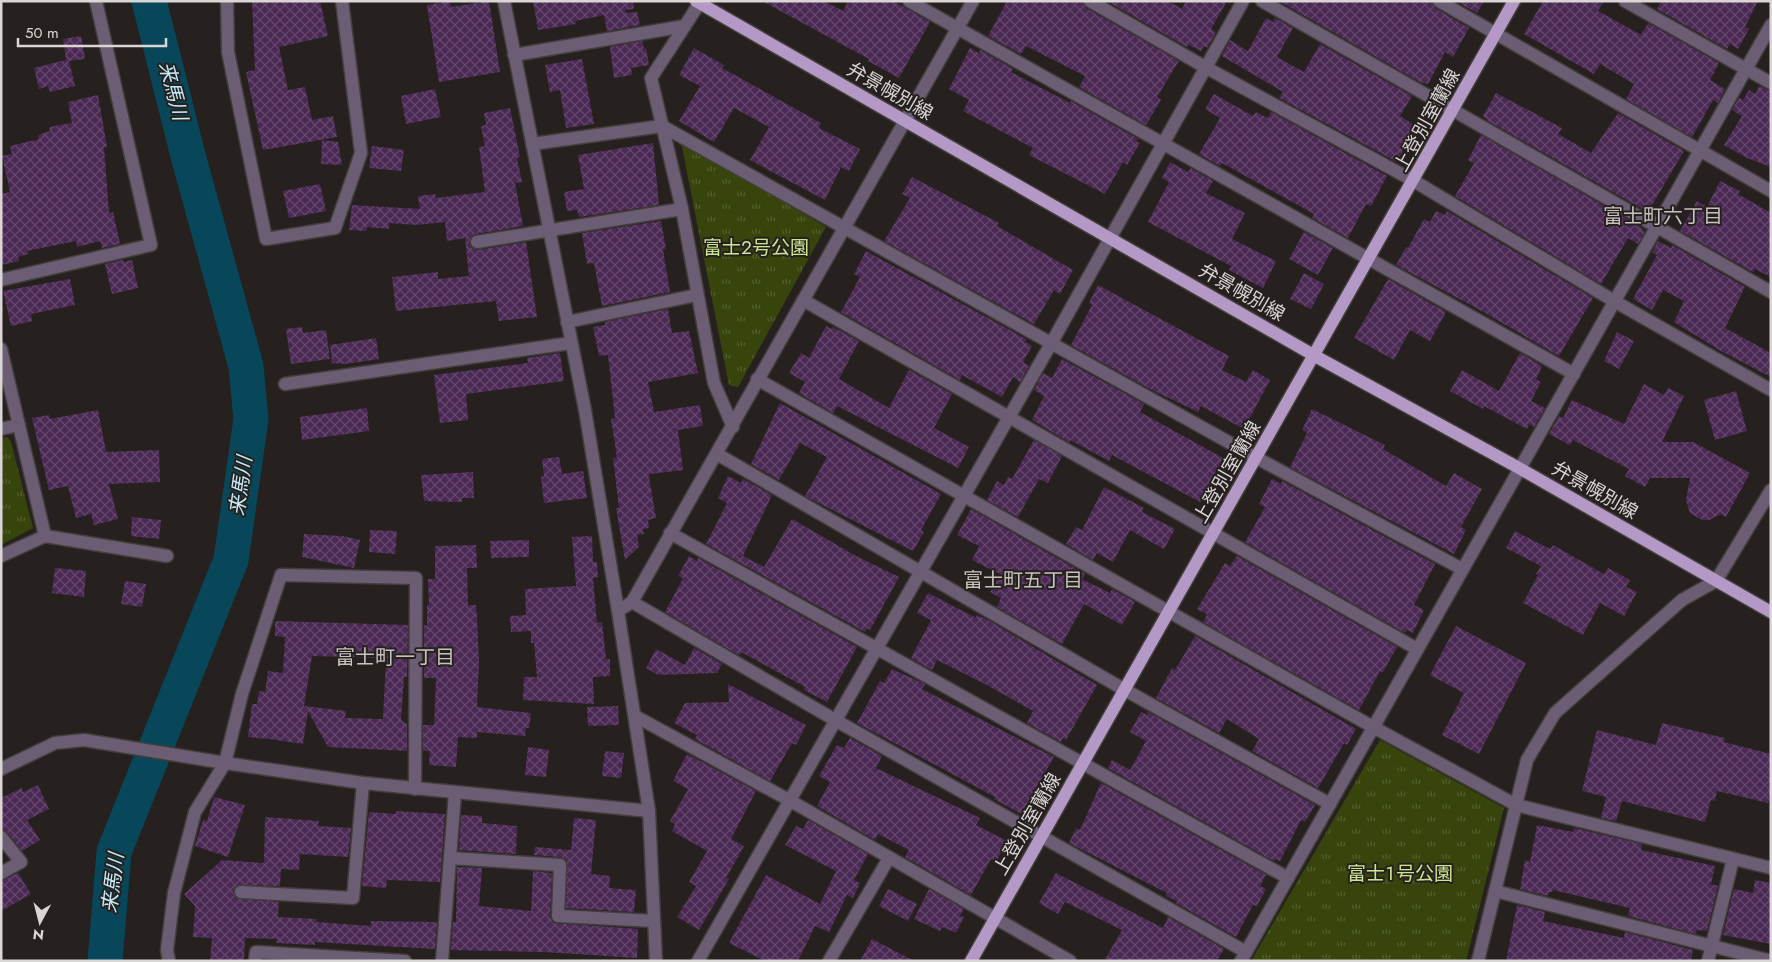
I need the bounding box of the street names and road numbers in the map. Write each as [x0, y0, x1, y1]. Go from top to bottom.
street label: 弁景幌別線 [842, 56, 938, 126]
street label: 上登別室蘭線 [1388, 64, 1466, 176]
street label: 弁景幌別線 [1194, 257, 1290, 327]
street label: 上登別室蘭線 [1187, 416, 1267, 528]
street label: 弁景幌別線 [1547, 455, 1643, 525]
street label: 上登別室蘭線 [987, 768, 1067, 880]

